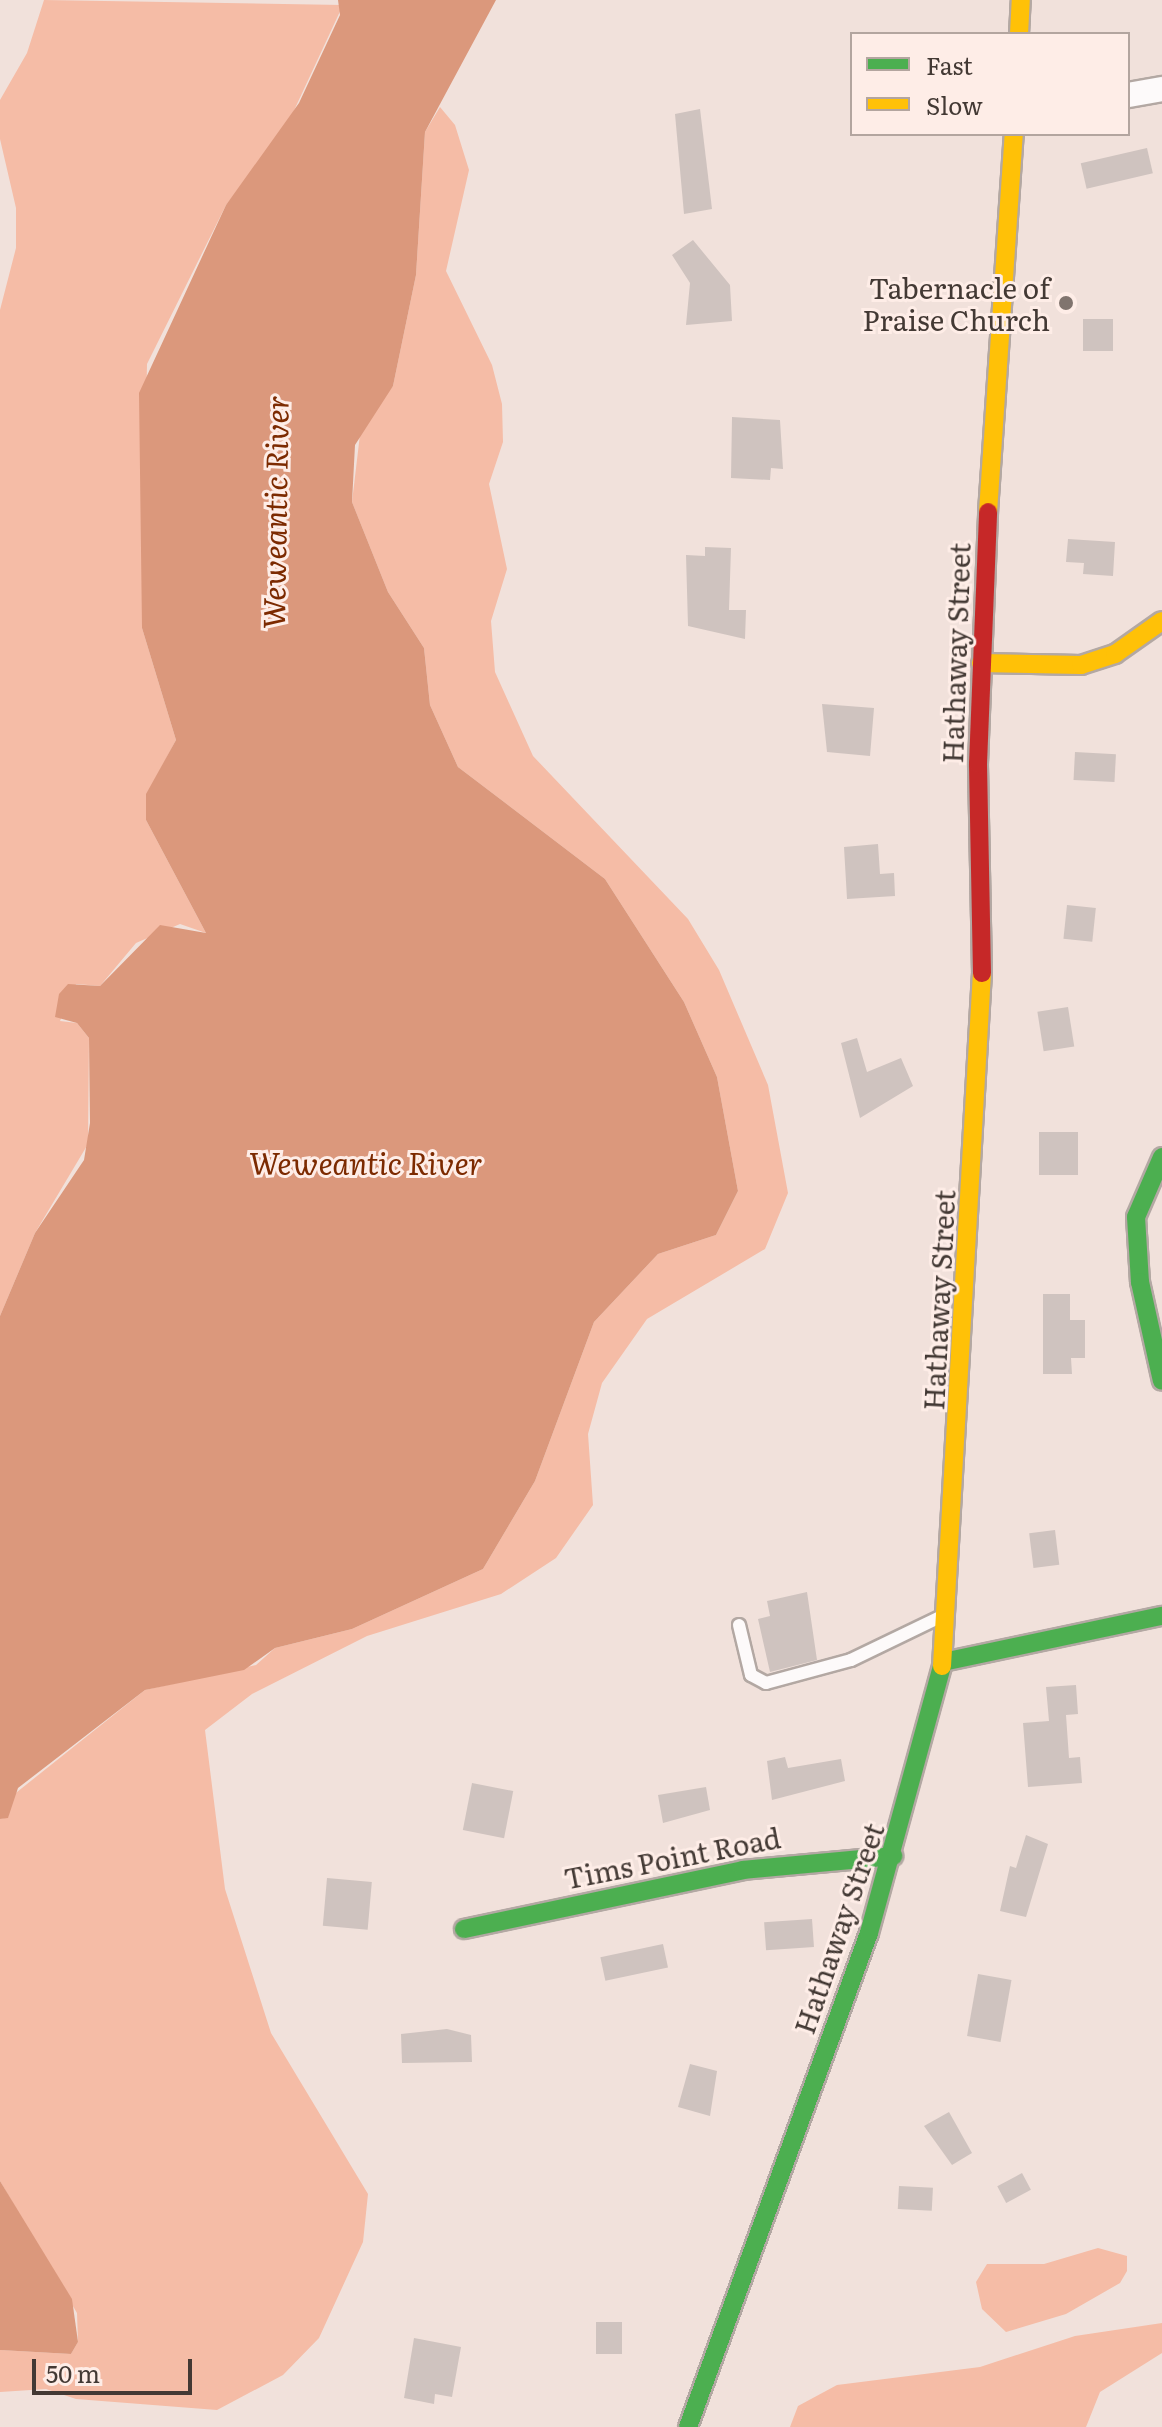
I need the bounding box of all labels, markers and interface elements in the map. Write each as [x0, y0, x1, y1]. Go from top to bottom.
legend [850, 32, 1130, 136]
text: Fast [926, 47, 973, 82]
text: Slow [926, 87, 983, 122]
place label: Tabernacle of Praise Church [863, 270, 1050, 336]
marker: Tabernacle of Praise Church [1057, 294, 1075, 312]
water label: Weweantic River [254, 395, 294, 629]
street label: Hathaway Street [934, 542, 976, 764]
water label: Weweantic River [249, 1144, 483, 1180]
street label: Hathaway Street [915, 1189, 961, 1411]
street label: Hathaway Street [786, 1818, 890, 2038]
street label: Tims Point Road [561, 1820, 783, 1894]
scale bar [36, 2343, 196, 2393]
text: 50 m [46, 2355, 100, 2390]

